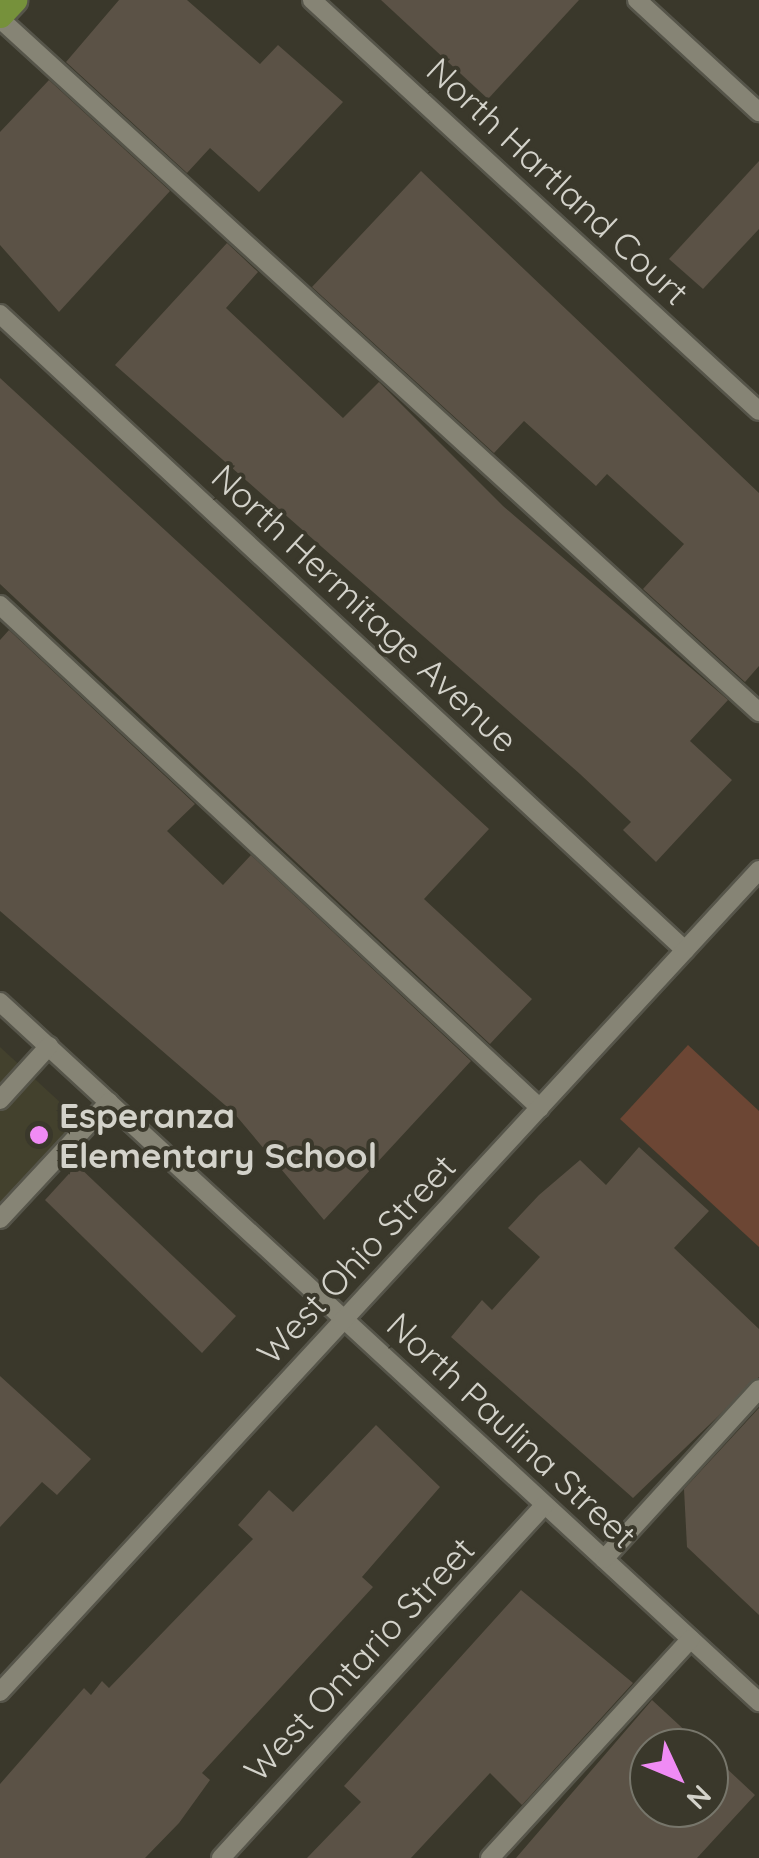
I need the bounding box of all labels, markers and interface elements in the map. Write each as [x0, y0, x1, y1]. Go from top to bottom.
street label: North Hartland Court [418, 49, 698, 313]
street label: North Hermitage Avenue [203, 455, 527, 761]
place label: Esperanza Elementary School [59, 1094, 377, 1176]
marker: Esperanza Elementary School [28, 1124, 50, 1146]
street label: West Ohio Street [248, 1145, 464, 1373]
street label: North Paulina Street [379, 1304, 645, 1556]
street label: West Ontario Street [235, 1528, 483, 1790]
north arrow [629, 1728, 729, 1828]
text: N [680, 1778, 719, 1817]

